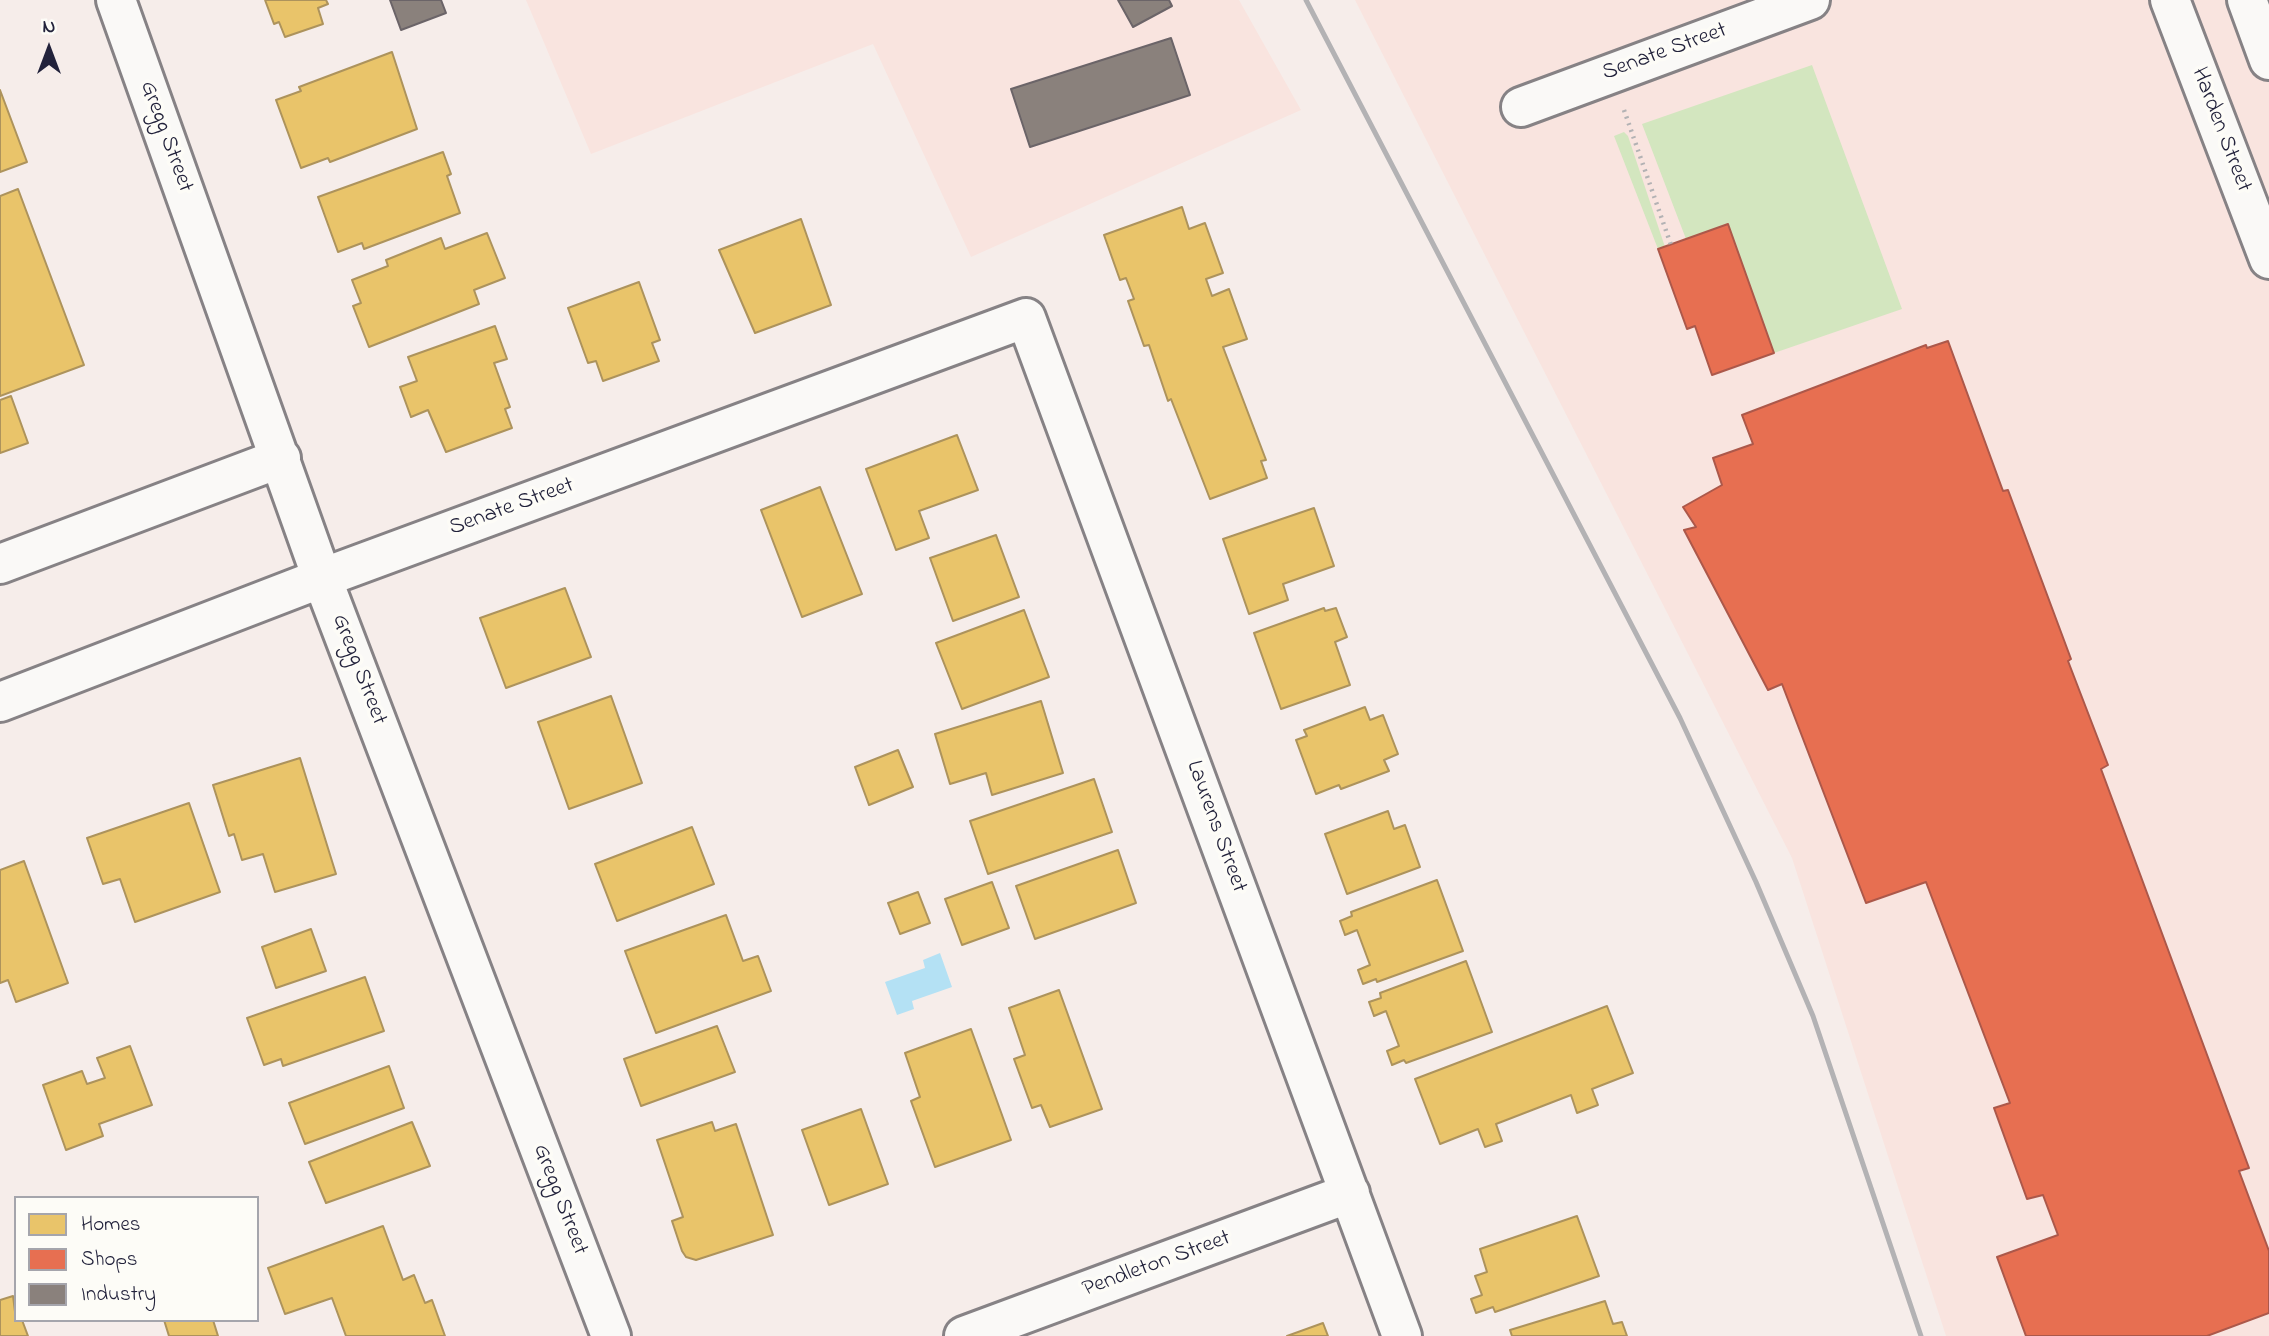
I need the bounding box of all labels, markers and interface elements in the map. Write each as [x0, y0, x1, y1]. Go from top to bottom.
north arrow [14, 14, 84, 84]
text: N [43, 14, 55, 41]
street label: Senate Street [1599, 18, 1731, 88]
street label: Harden Street [2184, 64, 2256, 196]
street label: Gregg Street [132, 78, 198, 196]
street label: Senate Street [446, 473, 578, 543]
street label: Gregg Street [324, 611, 392, 729]
street label: Laurens Street [1178, 757, 1252, 897]
street label: Gregg Street [525, 1141, 593, 1259]
legend [14, 1196, 259, 1322]
text: Homes [81, 1210, 141, 1240]
street label: Pendleton Street [1079, 1225, 1235, 1305]
text: Shops [81, 1245, 138, 1275]
text: Industry [81, 1280, 156, 1310]

